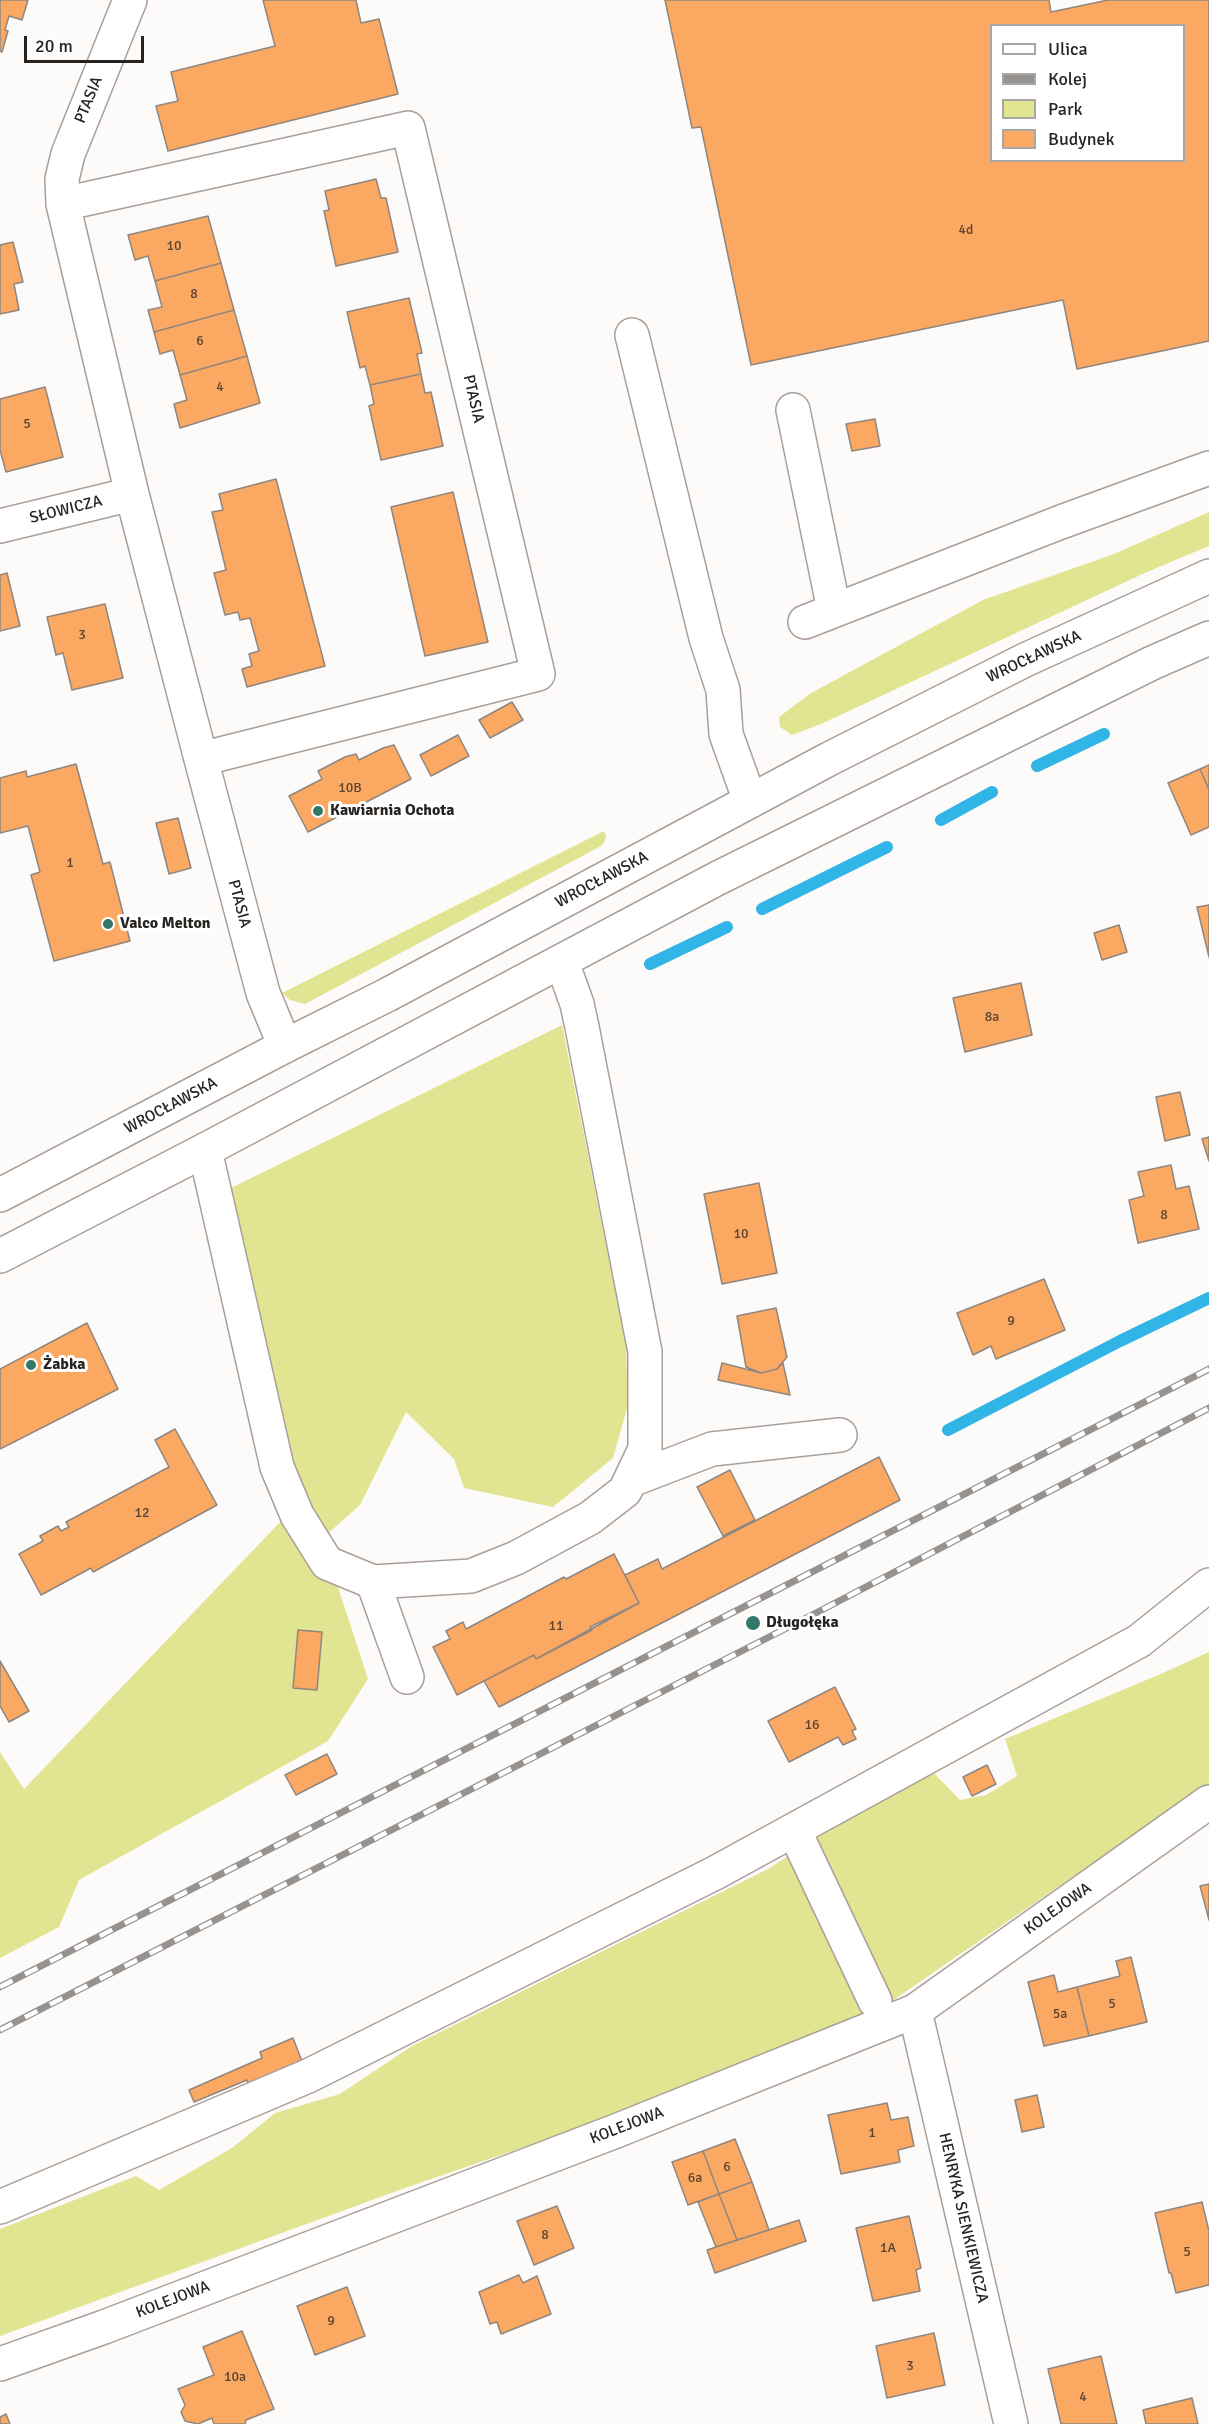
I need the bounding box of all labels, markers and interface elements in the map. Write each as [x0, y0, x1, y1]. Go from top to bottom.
scale bar [27, 24, 147, 62]
legend [990, 24, 1185, 162]
text: 20 m [35, 35, 73, 57]
text: Ulica [1048, 38, 1088, 60]
text: Kolej [1048, 68, 1087, 90]
street label: PTASIA [71, 74, 107, 126]
text: Park [1048, 98, 1083, 120]
text: Budynek [1048, 128, 1115, 150]
house number: 4d [959, 222, 973, 238]
house number: 10 [166, 238, 182, 254]
house number: 8 [190, 286, 198, 302]
house number: 6 [196, 333, 204, 349]
street label: PTASIA [458, 373, 488, 425]
house number: 4 [216, 379, 224, 395]
house number: 5 [23, 416, 31, 432]
street label: SŁOWICZA [28, 492, 104, 528]
house number: 3 [78, 627, 86, 643]
street label: WROCŁAWSKA [984, 627, 1084, 687]
house number: 10B [338, 780, 362, 796]
place label: Kawiarnia Ochota [330, 801, 454, 821]
marker: Kawiarnia Ochota [311, 804, 325, 818]
street label: WROCŁAWSKA [552, 847, 652, 913]
house number: 1 [66, 855, 74, 871]
street label: PTASIA [223, 878, 255, 930]
place label: Valco Melton [120, 914, 211, 934]
marker: Valco Melton [101, 917, 115, 931]
house number: 8a [985, 1009, 999, 1025]
street label: WROCŁAWSKA [121, 1073, 221, 1139]
house number: 8 [1160, 1207, 1168, 1223]
house number: 10 [733, 1226, 749, 1242]
house number: 9 [1007, 1313, 1015, 1329]
place label: Żabka [43, 1355, 85, 1375]
marker: Żabka [24, 1358, 38, 1372]
house number: 12 [134, 1505, 150, 1521]
place label: Długołęka [766, 1613, 839, 1633]
marker: Długołęka [744, 1614, 762, 1632]
house number: 11 [548, 1618, 564, 1634]
house number: 16 [804, 1717, 820, 1733]
street label: KOLEJOWA [1021, 1879, 1095, 1939]
house number: 5 [1108, 1996, 1116, 2012]
house number: 5a [1053, 2006, 1067, 2022]
street label: KOLEJOWA [587, 2103, 667, 2149]
house number: 1 [868, 2125, 876, 2141]
street label: HENRYKA SIENKIEWICZA [934, 2131, 992, 2305]
house number: 6 [723, 2159, 731, 2175]
house number: 6a [688, 2170, 702, 2186]
house number: 8 [541, 2227, 549, 2243]
house number: 1A [880, 2240, 896, 2256]
house number: 5 [1183, 2244, 1191, 2260]
street label: KOLEJOWA [133, 2277, 213, 2323]
house number: 9 [327, 2313, 335, 2329]
house number: 3 [906, 2358, 914, 2374]
house number: 10a [224, 2369, 246, 2385]
house number: 4 [1079, 2389, 1087, 2405]

